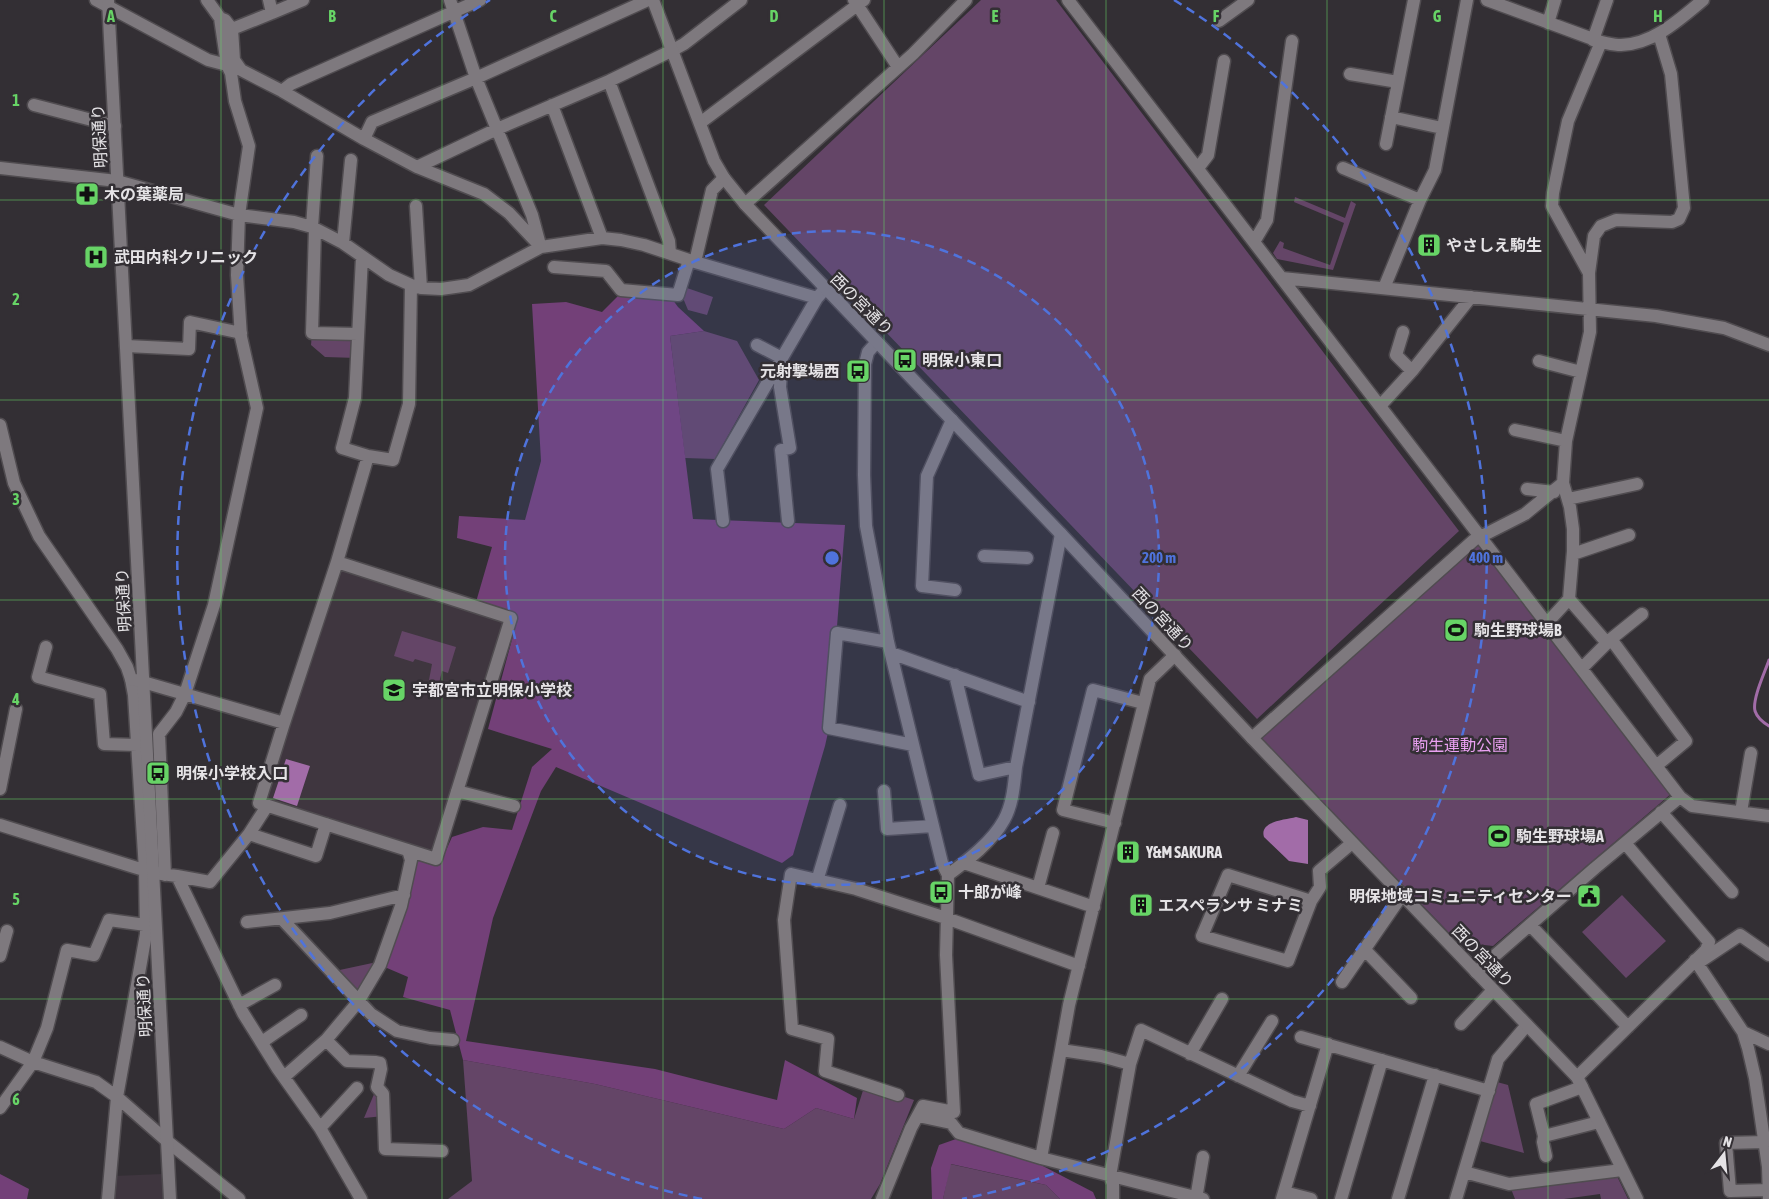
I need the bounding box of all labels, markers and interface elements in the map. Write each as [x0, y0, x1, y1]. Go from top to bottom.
text: A [106, 7, 115, 25]
text: B [328, 7, 336, 25]
text: C [549, 7, 557, 25]
text: D [770, 7, 779, 25]
text: E [992, 7, 999, 25]
text: F [1213, 7, 1220, 25]
text: G [1433, 7, 1442, 25]
text: H [1653, 7, 1663, 25]
text: 1 [12, 91, 20, 109]
street label: 明保通り [88, 104, 110, 168]
pharmacy icon: 木の葉薬局 [74, 181, 100, 207]
place label: 木の葉薬局 [104, 185, 184, 203]
building icon: やさしえ駒生 [1416, 232, 1442, 258]
place label: やさしえ駒生 [1446, 236, 1542, 254]
hospital icon: 武田内科クリニック [83, 244, 109, 270]
place label: 武田内科クリニック [114, 248, 258, 266]
street label: 西の宮通り [827, 269, 897, 339]
text: 2 [12, 290, 20, 308]
bus stop icon: 明保小東口 [892, 347, 918, 373]
place label: 明保小東口 [922, 351, 1002, 369]
bus stop icon: 元射撃場西 [845, 358, 871, 384]
place label: 元射撃場西 [760, 362, 840, 380]
text: 3 [12, 490, 20, 508]
centre of rings [823, 549, 841, 567]
text: 200 m [1142, 549, 1176, 566]
text: 400 m [1468, 549, 1503, 566]
street label: 明保通り [112, 568, 134, 632]
street label: 西の宮通り [1129, 584, 1197, 654]
sports icon: 駒生野球場B [1443, 617, 1469, 643]
place label: 駒生野球場B [1474, 621, 1562, 639]
school or university icon: 宇都宮市立明保小学校 [381, 677, 407, 703]
place label: 宇都宮市立明保小学校 [412, 681, 572, 699]
text: 4 [11, 690, 20, 708]
park label: 駒生運動公園 [1412, 736, 1508, 754]
bus stop icon: 明保小学校入口 [145, 760, 171, 786]
place label: 明保小学校入口 [176, 764, 288, 782]
sports icon: 駒生野球場A [1486, 823, 1512, 849]
place label: 駒生野球場A [1516, 827, 1604, 845]
building icon: Y&M SAKURA [1115, 839, 1141, 865]
place label: Y&M SAKURA [1145, 843, 1222, 861]
bus stop icon: 十郎が峰 [928, 879, 954, 905]
place label: 十郎が峰 [958, 883, 1022, 901]
public building icon: 明保地域コミュニティセンター [1576, 883, 1602, 909]
place label: 明保地域コミュニティセンター [1349, 887, 1572, 905]
text: 5 [12, 890, 20, 908]
building icon: エスペランサ ミナミ [1128, 892, 1154, 918]
place label: エスペランサ ミナミ [1158, 896, 1303, 914]
street label: 西の宮通り [1449, 921, 1517, 991]
street label: 明保通り [133, 973, 155, 1037]
text: 6 [12, 1090, 20, 1108]
north arrow [1699, 1129, 1749, 1179]
text: N [1721, 1133, 1734, 1150]

